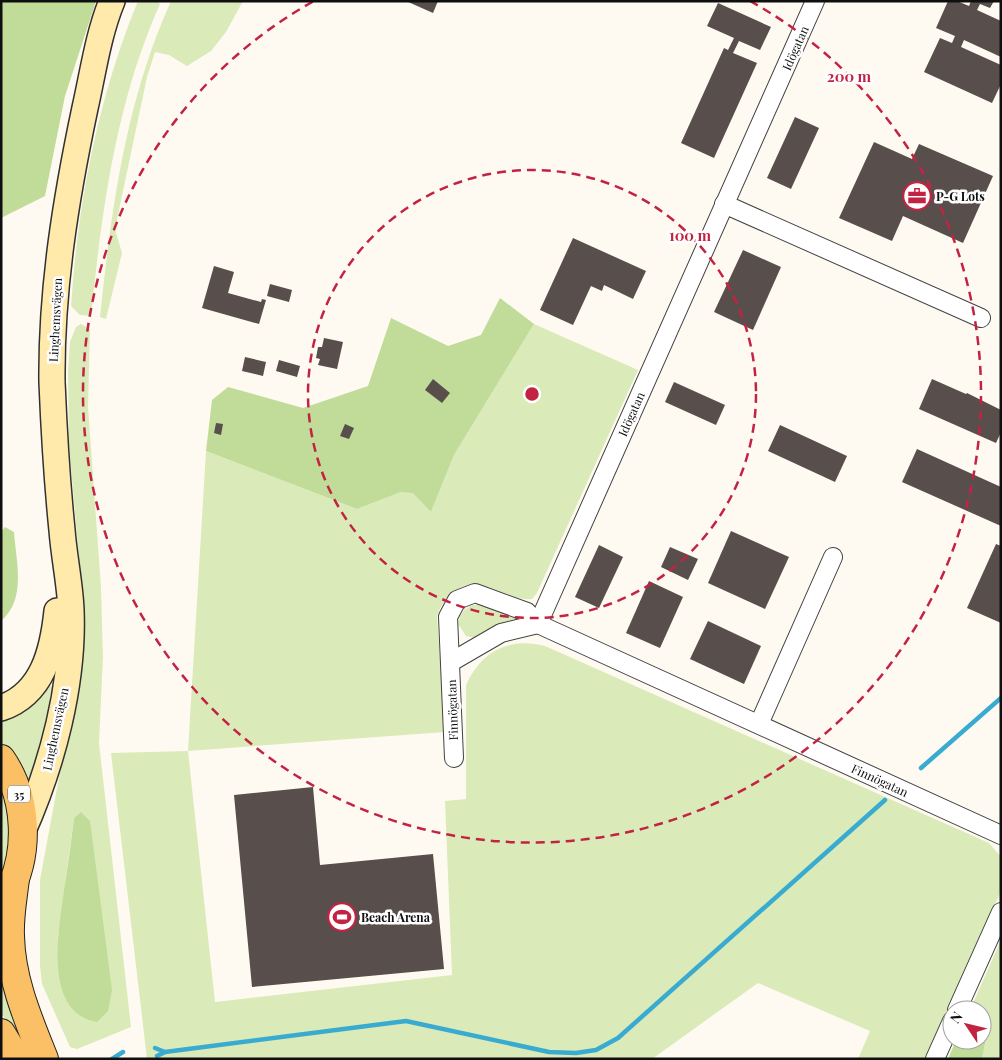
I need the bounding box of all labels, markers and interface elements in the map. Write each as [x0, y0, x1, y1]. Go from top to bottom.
street label: Idögatan [778, 23, 812, 73]
text: 200 m [827, 66, 872, 86]
office icon: P-G Lots [902, 181, 932, 211]
place label: P-G Lots [936, 188, 985, 204]
text: 100 m [669, 225, 712, 245]
street label: Linghemsvägen [45, 277, 65, 363]
centre of rings [523, 385, 541, 403]
street label: Idögatan [614, 389, 648, 439]
street label: Finnögatan [443, 679, 461, 741]
street label: Linghemsvägen [38, 686, 72, 772]
street label: Finnögatan [849, 760, 911, 800]
road number: 35 [8, 786, 30, 802]
sports icon: Beach Arena [327, 902, 357, 932]
place label: Beach Arena [361, 909, 431, 925]
north arrow [942, 1000, 992, 1050]
text: N [945, 1008, 967, 1027]

